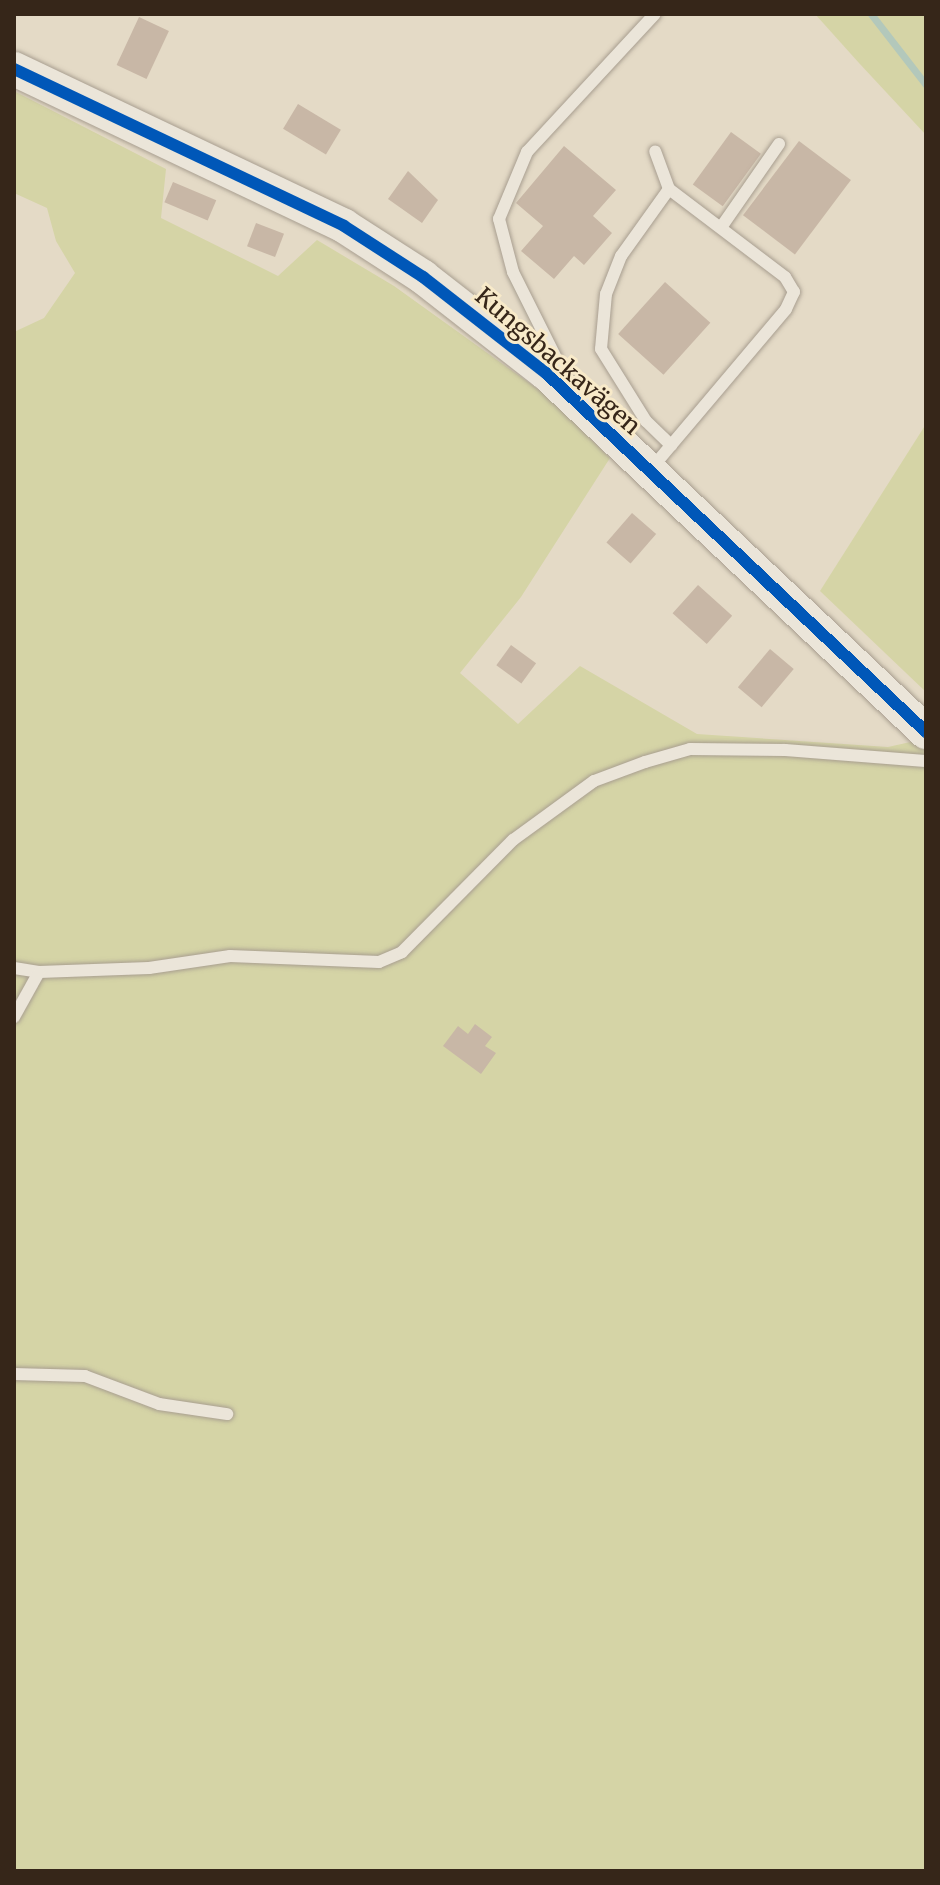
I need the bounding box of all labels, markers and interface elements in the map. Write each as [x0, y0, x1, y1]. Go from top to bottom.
street label: Kungsbackavägen [470, 281, 646, 441]

